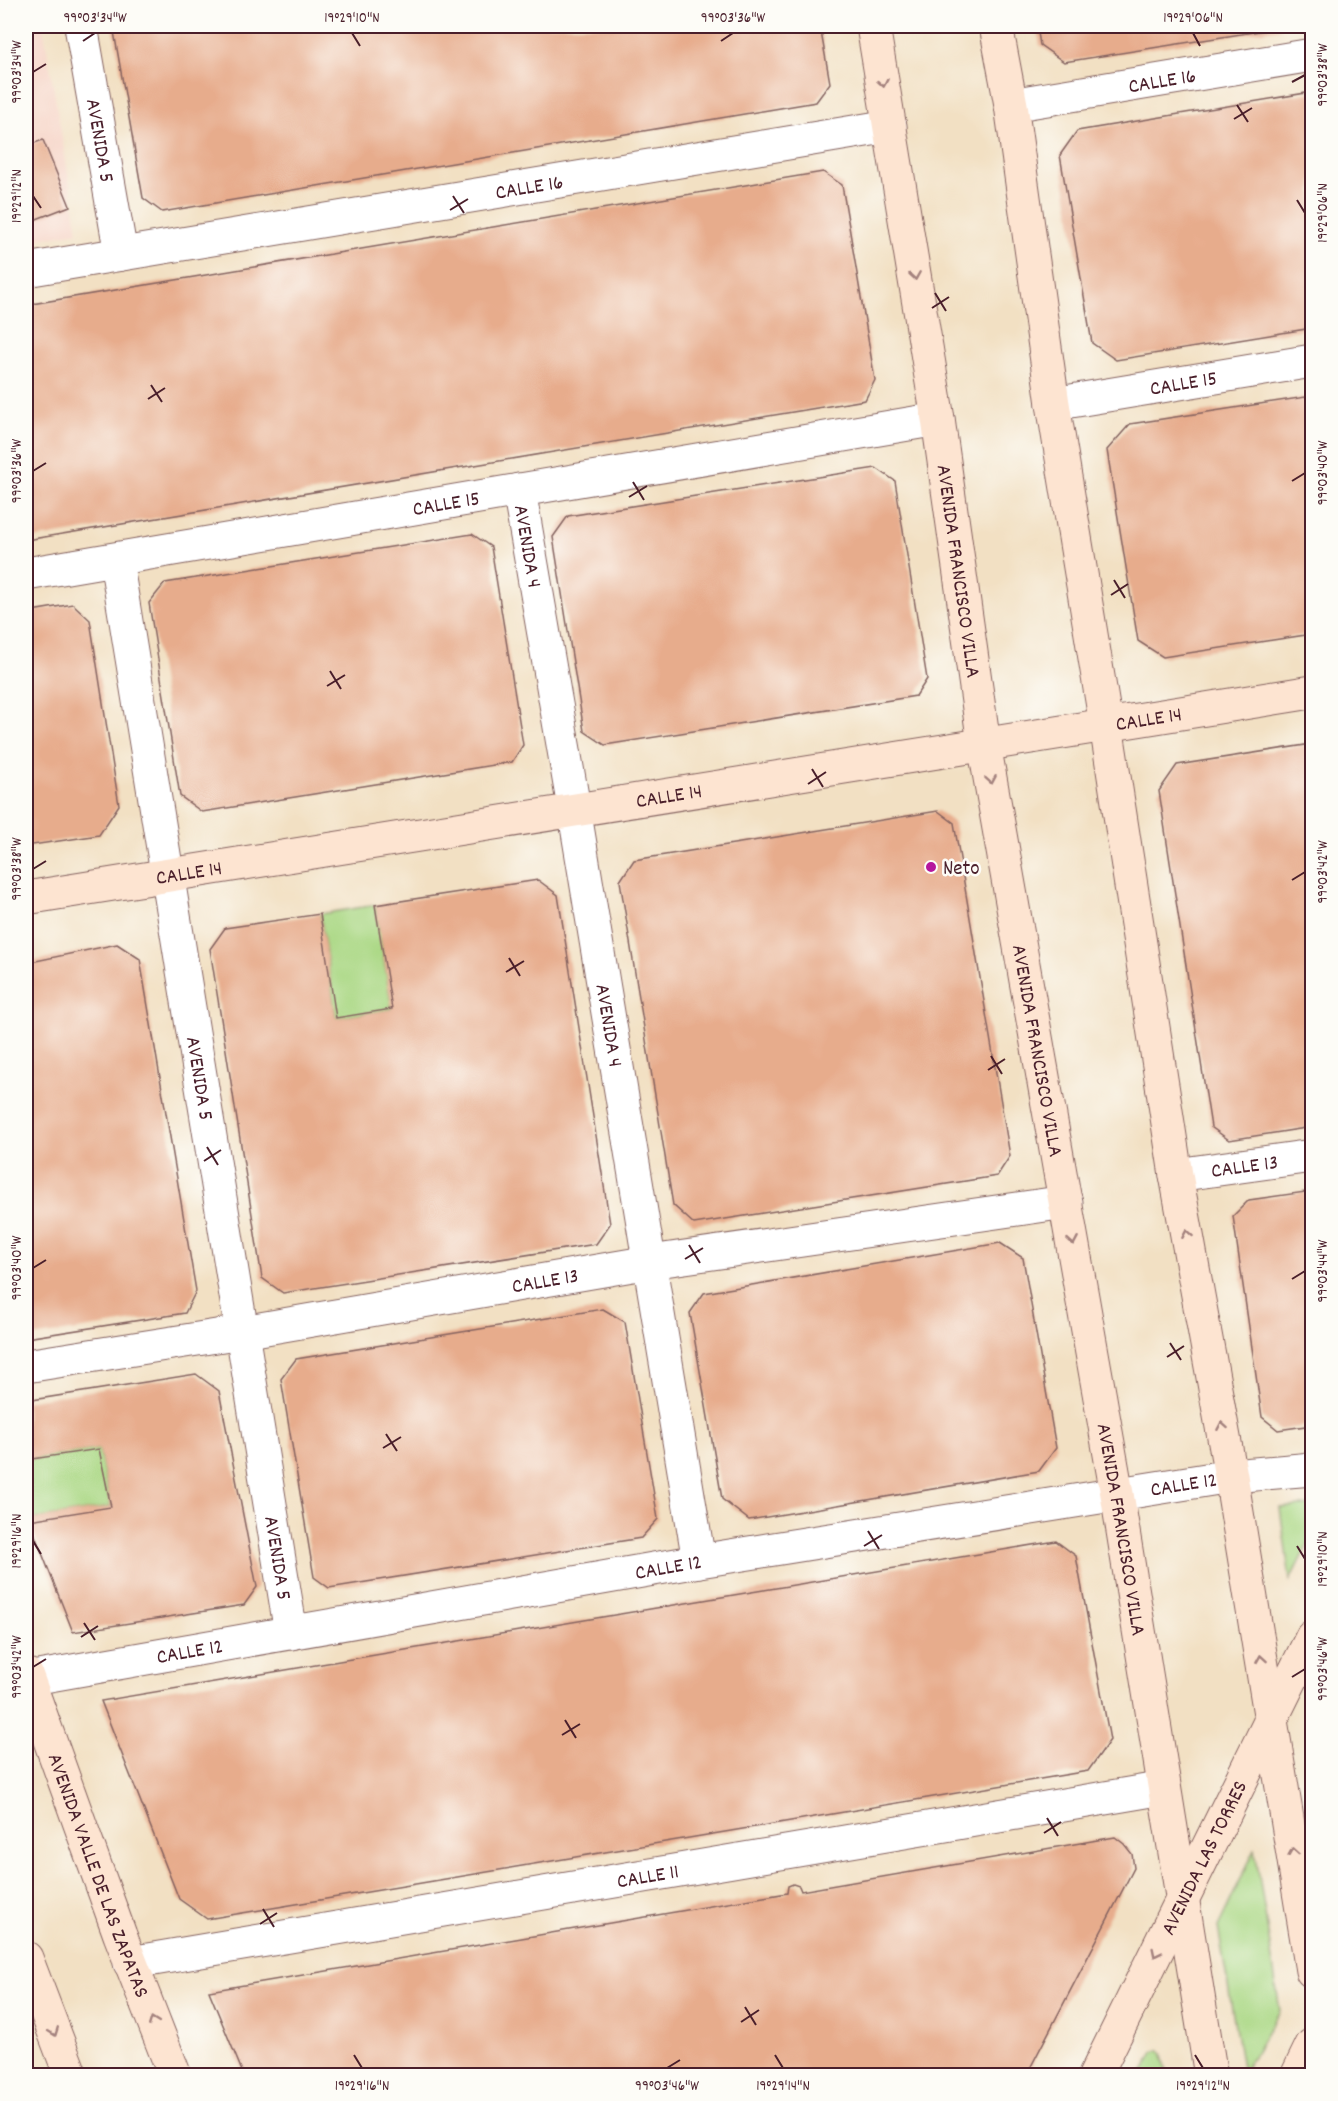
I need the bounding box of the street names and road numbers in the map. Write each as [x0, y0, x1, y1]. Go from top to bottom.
street label: CALLE 16 [1126, 62, 1199, 103]
street label: AVENIDA 5 [76, 96, 120, 185]
street label: CALLE 16 [493, 169, 566, 210]
street label: CALLE 15 [1148, 365, 1220, 406]
street label: AVENIDA FRANCISCO VILLA [927, 463, 987, 680]
street label: CALLE 15 [411, 485, 482, 526]
street label: AVENIDA 4 [504, 503, 548, 591]
street label: CALLE 14 [1114, 701, 1184, 741]
street label: CALLE 14 [634, 778, 705, 818]
street label: CALLE 14 [154, 855, 225, 895]
street label: AVENIDA FRANCISCO VILLA [1002, 943, 1069, 1160]
street label: AVENIDA 4 [585, 982, 629, 1070]
street label: AVENIDA 5 [176, 1034, 219, 1123]
street label: CALLE 13 [1209, 1149, 1280, 1188]
street label: CALLE 13 [510, 1263, 581, 1303]
street label: AVENIDA FRANCISCO VILLA [1087, 1421, 1152, 1638]
street label: CALLE 12 [1149, 1466, 1220, 1507]
street label: AVENIDA 5 [254, 1514, 297, 1603]
street label: CALLE 12 [633, 1549, 704, 1590]
street label: CALLE 12 [154, 1633, 226, 1674]
street label: AVENIDA VALLE DE LAS ZAPATAS [38, 1750, 155, 2003]
street label: AVENIDA LAS TORRES [1155, 1776, 1257, 1941]
street label: CALLE 11 [615, 1858, 682, 1898]

